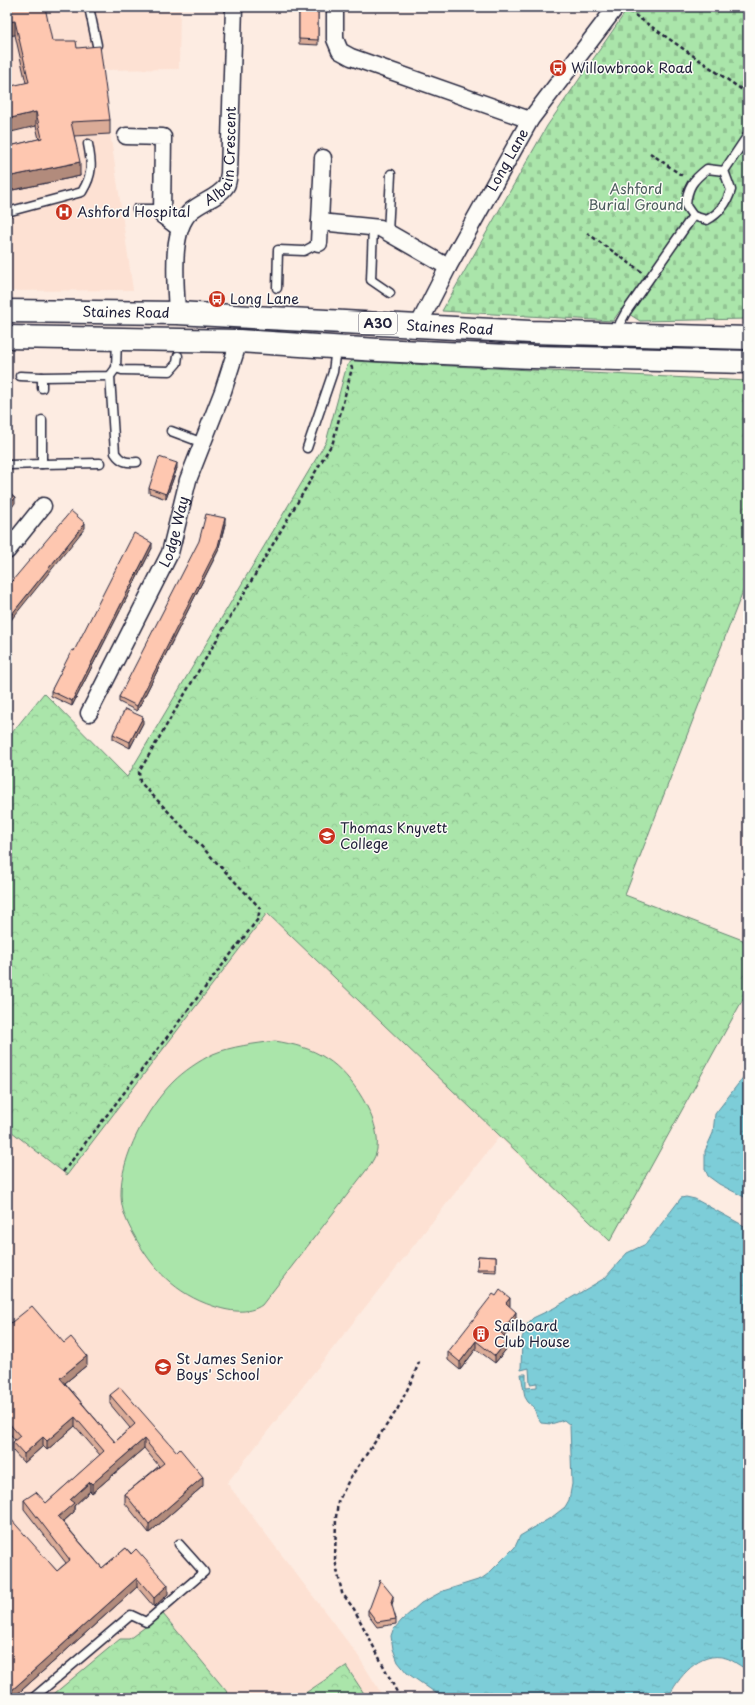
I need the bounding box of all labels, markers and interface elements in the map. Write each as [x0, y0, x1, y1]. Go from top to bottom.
place label: Willowbrook Road [571, 57, 693, 78]
bus stop icon: Willowbrook Road [548, 58, 568, 78]
street label: Albain Crescent [200, 106, 241, 210]
street label: Long Lane [481, 124, 533, 195]
park label: Ashford Burial Ground [588, 178, 684, 215]
place label: Ashford Hospital [77, 201, 191, 222]
hospital icon: Ashford Hospital [54, 202, 74, 222]
place label: Long Lane [230, 288, 299, 309]
bus stop icon: Long Lane [207, 289, 227, 309]
street label: Staines Road [82, 301, 170, 323]
road number: A30 [359, 312, 397, 334]
street label: Staines Road [405, 314, 494, 340]
street label: Lodge Way [154, 494, 194, 571]
place label: Thomas Knyvett College [340, 817, 448, 854]
school or university icon: Thomas Knyvett College [317, 826, 337, 846]
place label: Sailboard Club House [494, 1315, 570, 1352]
building icon: Sailboard Club House [471, 1324, 491, 1344]
place label: St James Senior Boys' School [176, 1348, 283, 1385]
school or university icon: St James Senior Boys' School [153, 1357, 173, 1377]

